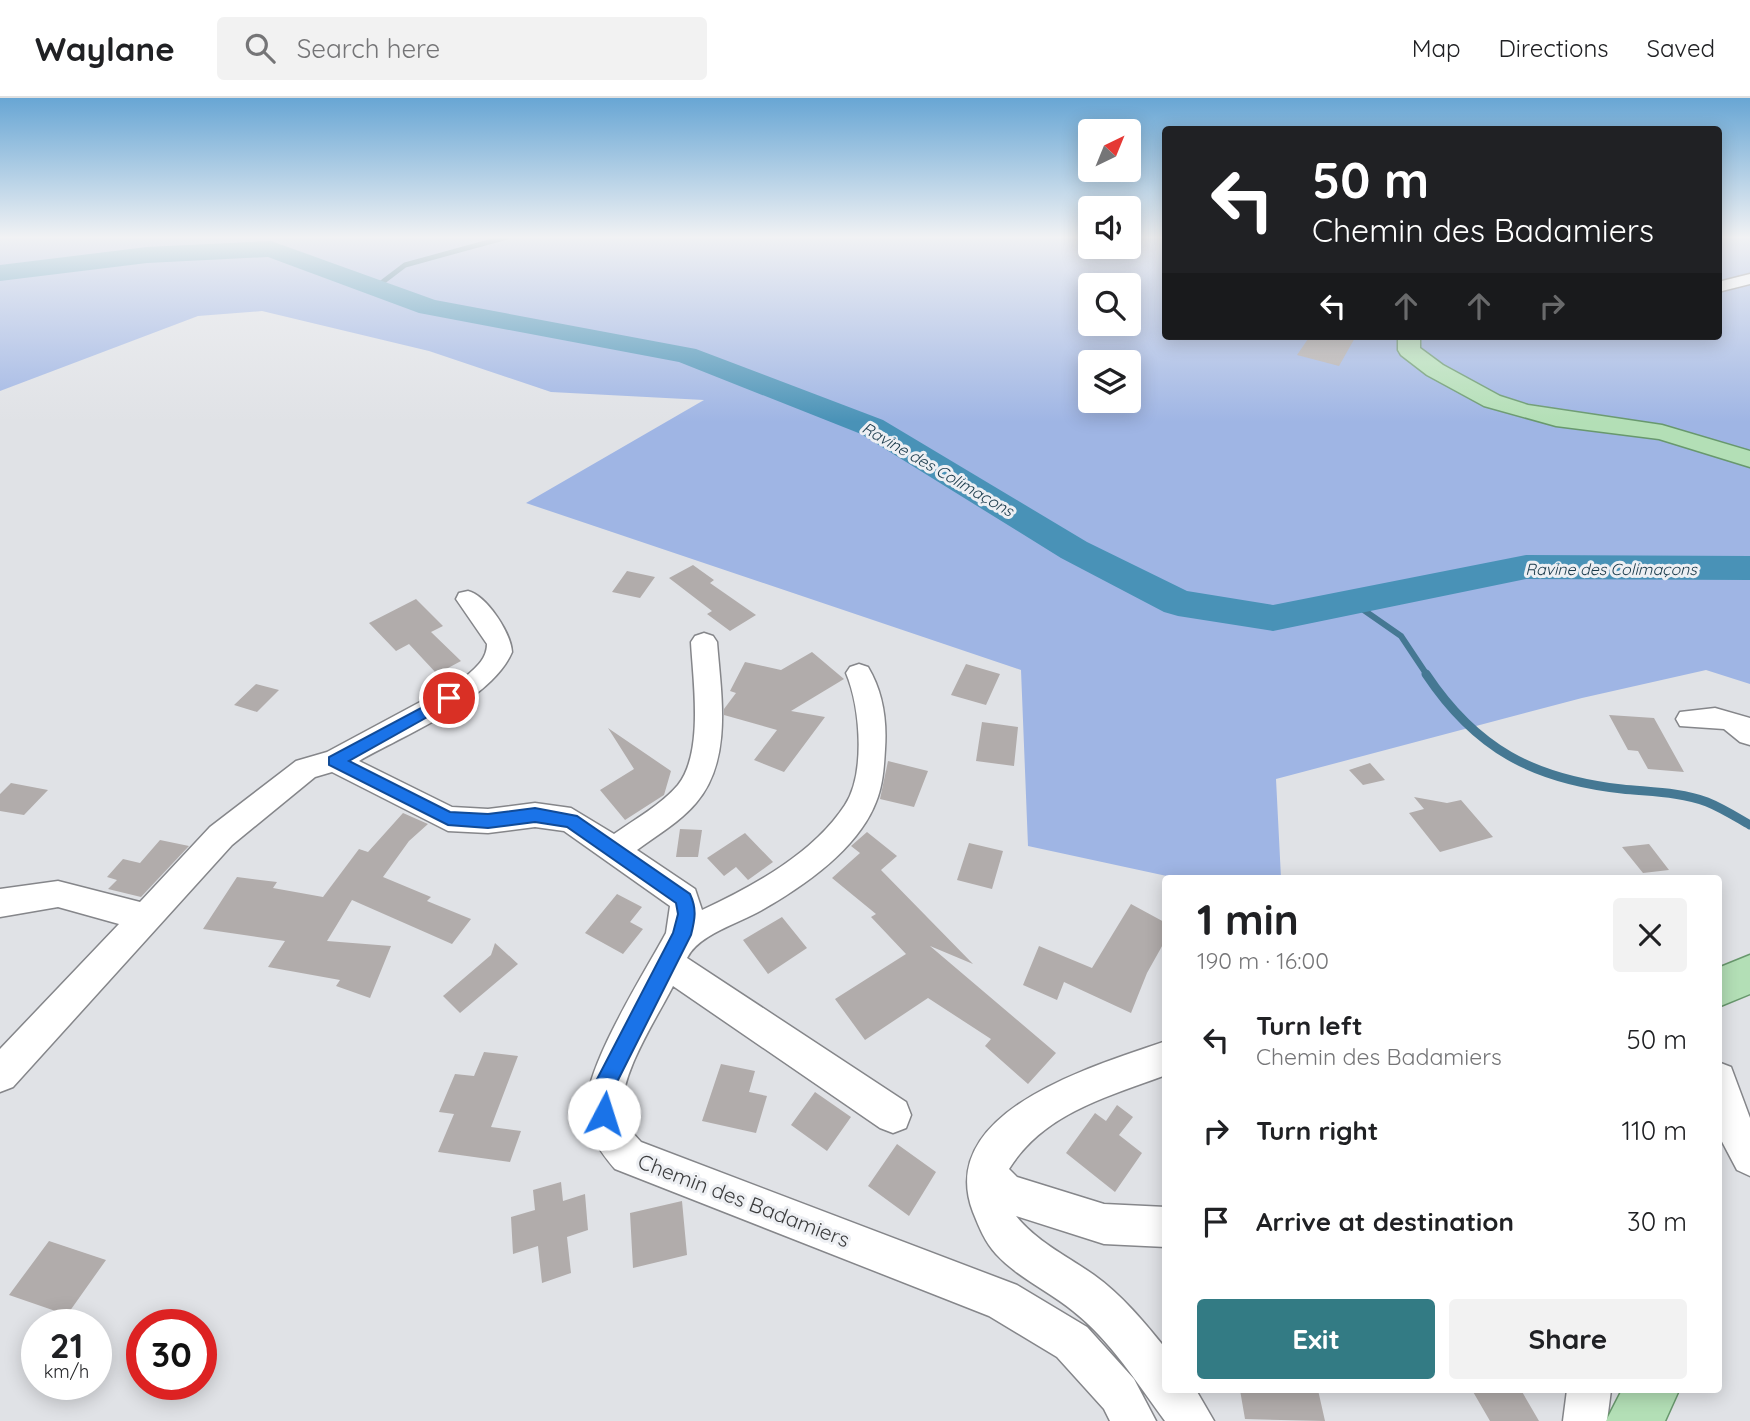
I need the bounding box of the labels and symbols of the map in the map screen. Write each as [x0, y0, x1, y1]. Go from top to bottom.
north arrow [1078, 119, 1141, 182]
water label: Ravine des Colimaçons [859, 417, 1019, 521]
water label: Ravine des Colimaçons [1525, 559, 1698, 579]
pin [419, 668, 479, 728]
position arrow [567, 1077, 641, 1151]
street label: Chemin des Badamiers [635, 1148, 853, 1252]
speed limit sign: 30 [126, 1309, 217, 1400]

